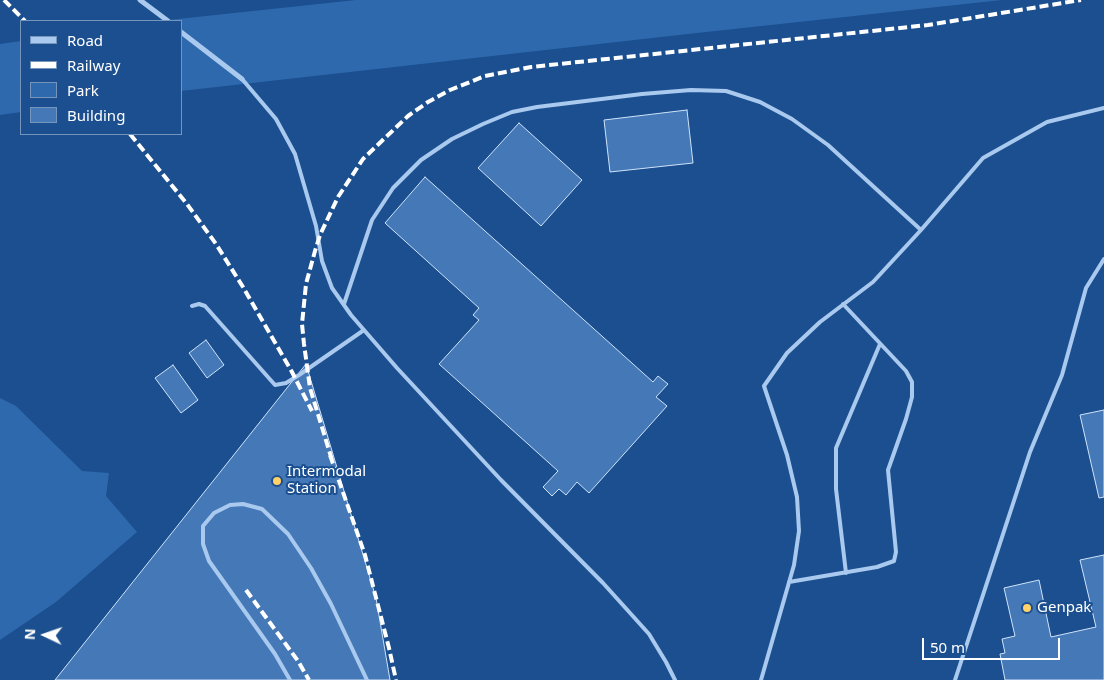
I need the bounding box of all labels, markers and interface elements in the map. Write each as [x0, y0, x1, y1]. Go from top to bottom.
legend [20, 20, 182, 135]
text: Road [67, 30, 103, 50]
text: Railway [67, 55, 120, 75]
text: Park [67, 80, 99, 100]
text: Building [67, 105, 125, 125]
place label: Intermodal Station [287, 463, 366, 498]
marker: Intermodal Station [271, 475, 283, 487]
place label: Genpak [1037, 599, 1091, 617]
marker: Genpak [1021, 602, 1033, 614]
north arrow [20, 610, 70, 660]
text: N [20, 628, 39, 640]
scale bar [924, 628, 1062, 660]
text: 50 m [930, 637, 965, 657]

